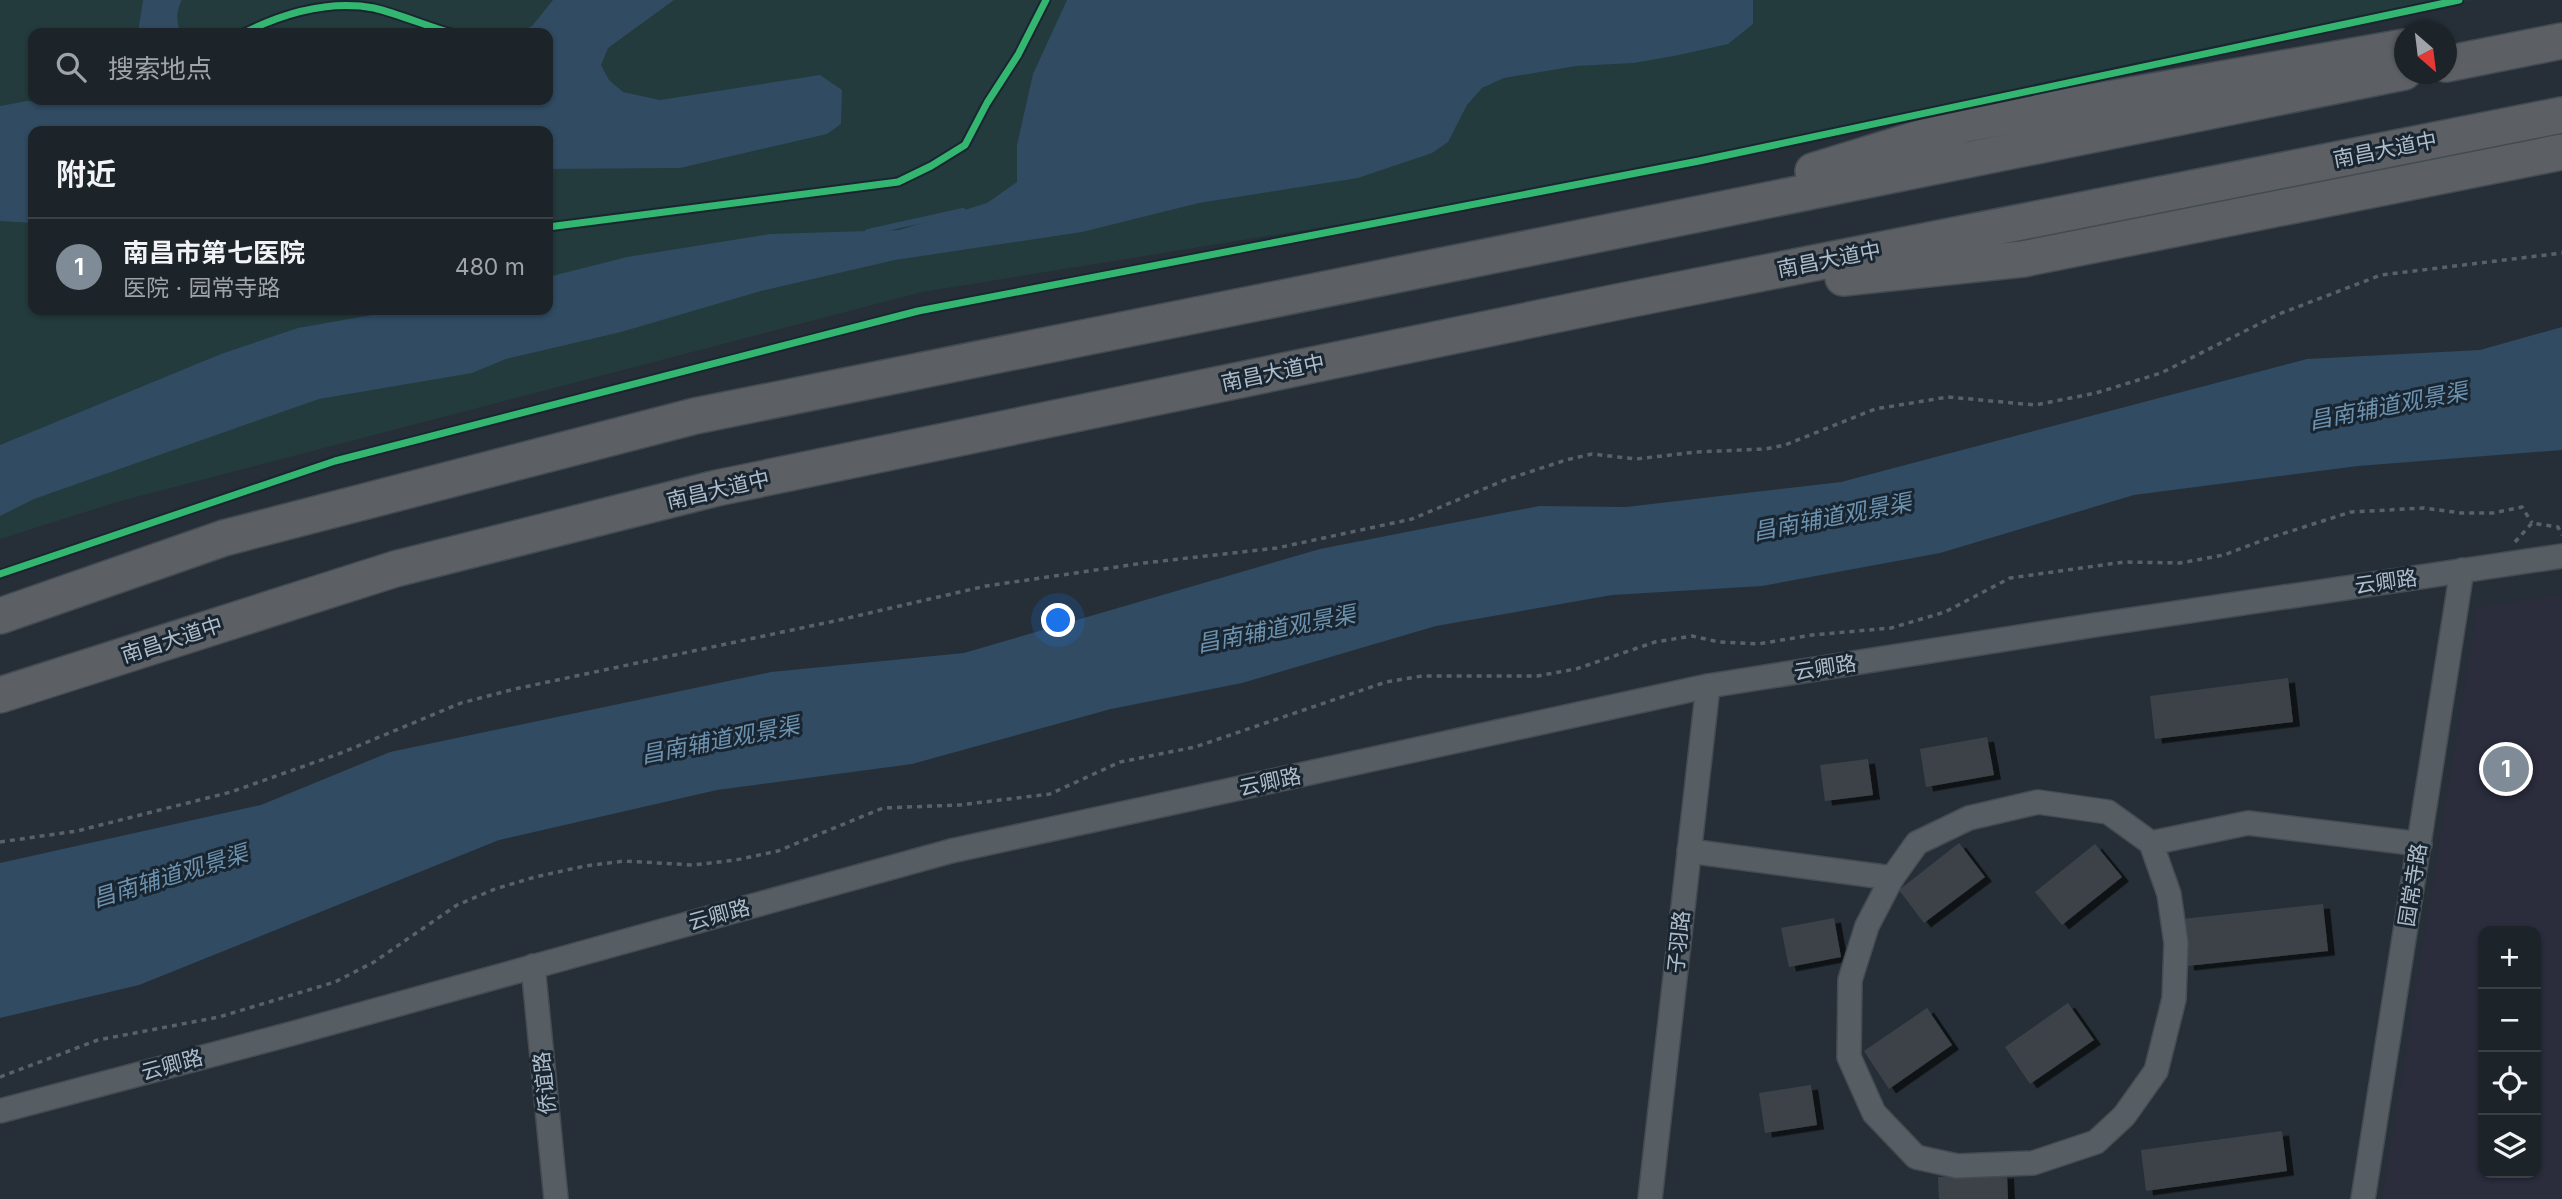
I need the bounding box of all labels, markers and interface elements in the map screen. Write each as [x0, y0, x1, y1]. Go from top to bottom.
north arrow [2394, 21, 2457, 84]
search box [28, 28, 553, 105]
icon: search [52, 48, 90, 86]
text: 搜索地点 [108, 53, 212, 84]
street label: 南昌大道中 [2331, 127, 2439, 172]
text: 附近 [56, 156, 116, 192]
text: 南昌市第七医院 [123, 237, 305, 268]
street label: 南昌大道中 [1775, 237, 1883, 282]
text: 1 [74, 253, 84, 281]
text: 480 m [455, 253, 525, 281]
text: 医院 · 园常寺路 [123, 274, 281, 302]
street label: 南昌大道中 [1219, 349, 1327, 396]
water label: 昌南辅道观景渠 [2306, 376, 2473, 435]
street label: 南昌大道中 [664, 466, 772, 514]
water label: 昌南辅道观景渠 [1750, 487, 1917, 546]
street label: 云卿路 [2353, 565, 2419, 598]
water label: 昌南辅道观景渠 [1194, 599, 1361, 658]
your location [1041, 603, 1075, 637]
street label: 南昌大道中 [118, 611, 226, 668]
street label: 云卿路 [1792, 650, 1858, 685]
water label: 昌南辅道观景渠 [638, 710, 805, 769]
pin: 1 [2483, 743, 2529, 795]
street label: 云卿路 [1236, 763, 1303, 800]
water label: 昌南辅道观景渠 [89, 838, 254, 913]
street label: 园常寺路 [2394, 841, 2431, 928]
street label: 云卿路 [685, 894, 753, 935]
street label: 子羽路 [1663, 909, 1694, 975]
map controls [2478, 926, 2541, 1178]
button: + [2478, 926, 2541, 989]
button: − [2478, 989, 2541, 1052]
street label: 云卿路 [138, 1044, 206, 1085]
street label: 侨谊路 [529, 1050, 560, 1116]
button: locate [2478, 1052, 2541, 1115]
button: layers [2478, 1115, 2541, 1178]

